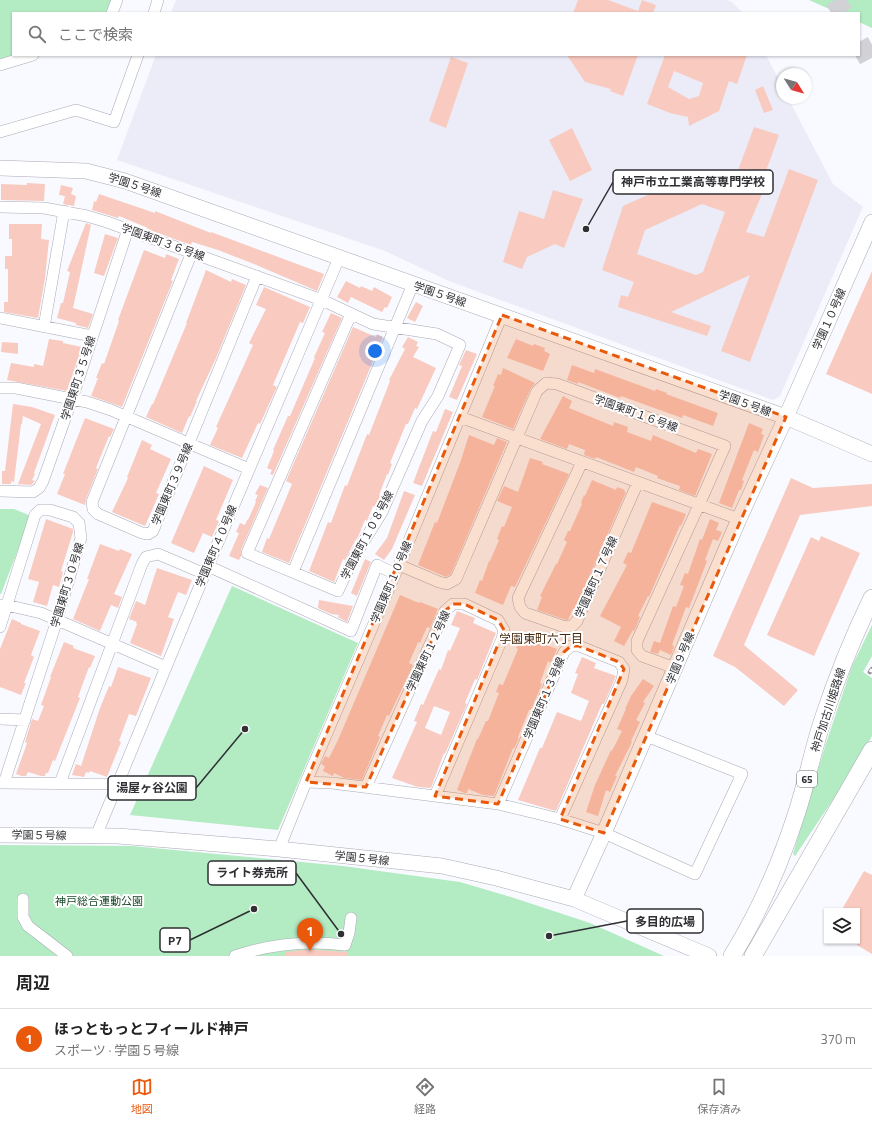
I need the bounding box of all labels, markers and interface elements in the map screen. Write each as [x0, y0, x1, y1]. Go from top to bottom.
search box [12, 12, 860, 56]
icon: search [26, 23, 48, 45]
text: ここで検索 [58, 23, 133, 46]
north arrow [776, 68, 812, 104]
street label: 学園５号線 [106, 169, 164, 201]
callout: 神戸市立工業高等専門学校 [613, 170, 773, 194]
text: 神戸市立工業高等専門学校 [621, 172, 765, 191]
street label: 学園東町３６号線 [119, 219, 207, 265]
street label: 学園５号線 [411, 277, 469, 311]
street label: 学園１０号線 [808, 286, 850, 352]
street label: 学園東町３５号線 [57, 334, 99, 422]
your location [365, 341, 385, 361]
street label: 学園５号線 [716, 386, 774, 420]
street label: 学園東町１６号線 [592, 390, 680, 436]
street label: 学園東町３９号線 [147, 440, 197, 528]
street label: 学園東町１０８号線 [337, 488, 397, 582]
street label: 学園東町４０号線 [191, 502, 241, 590]
street label: 学園東町１７号線 [571, 534, 621, 620]
street label: 学園東町１０号線 [366, 538, 416, 626]
street label: 学園東町３０号線 [46, 541, 88, 629]
street label: 学園東町１２号線 [402, 608, 454, 694]
district label: 学園東町六丁目 [499, 629, 583, 648]
street label: 学園９号線 [662, 630, 698, 686]
street label: 学園東町１３号線 [519, 654, 569, 742]
street label: 神戸加古川姫路線 [807, 666, 849, 754]
road number: 65 [797, 771, 817, 787]
callout: 湯屋ヶ谷公園 [108, 776, 196, 800]
text: 湯屋ヶ谷公園 [116, 778, 188, 797]
street label: 学園５号線 [11, 827, 67, 843]
street label: 学園５号線 [334, 847, 390, 869]
callout: ライト券売所 [208, 861, 296, 885]
text: ライト券売所 [216, 863, 288, 882]
park label: 神戸総合運動公園 [55, 893, 143, 909]
map controls [824, 908, 860, 944]
button: layers [824, 908, 860, 944]
callout: 多目的広場 [627, 909, 703, 933]
text: 多目的広場 [635, 912, 695, 931]
pin: 1 [297, 918, 323, 951]
callout: P7 [160, 928, 190, 952]
text: P7 [168, 931, 182, 950]
text: 周辺 [16, 970, 50, 996]
text: ほっともっとフィールド神戸 [54, 1017, 249, 1040]
text: 1 [25, 1029, 33, 1049]
text: 370 m [820, 1029, 856, 1049]
text: スポーツ · 学園５号線 [54, 1040, 179, 1060]
tab: 地図 [131, 1076, 153, 1117]
tab: 経路 [414, 1076, 436, 1117]
tab: 保存済み [697, 1076, 741, 1117]

